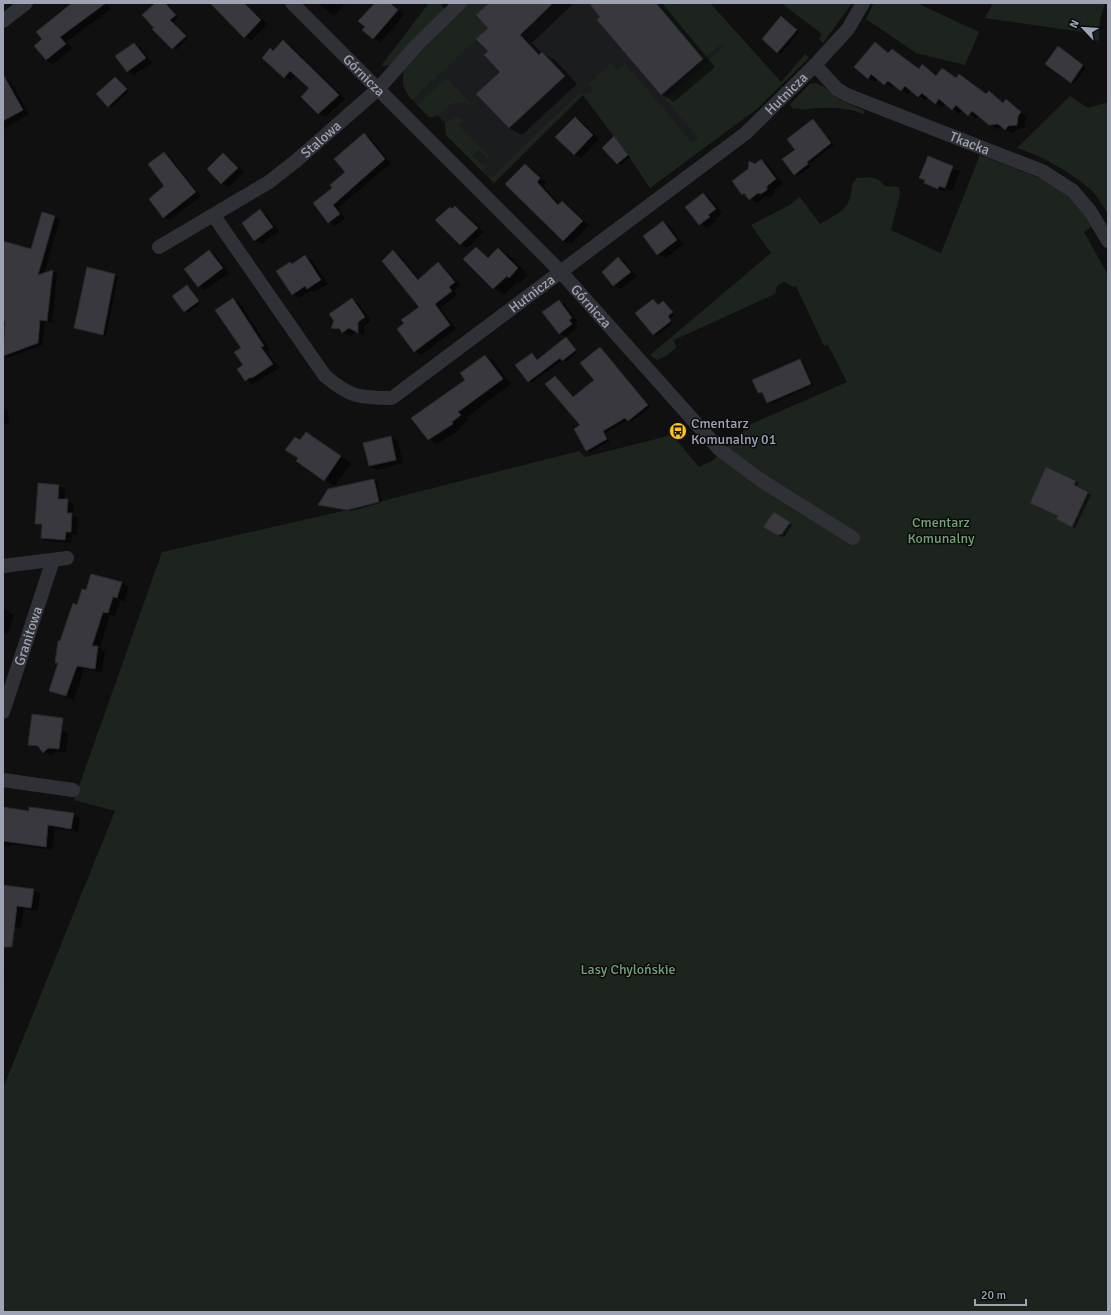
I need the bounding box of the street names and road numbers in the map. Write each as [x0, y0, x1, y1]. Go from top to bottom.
street label: Górnicza [339, 50, 389, 100]
street label: Hutnicza [761, 69, 811, 118]
street label: Stalowa [297, 117, 344, 161]
street label: Tkacka [947, 127, 992, 158]
street label: Hutnicza [505, 271, 558, 316]
street label: Górnicza [567, 281, 615, 331]
street label: Granitowa [10, 604, 46, 668]

